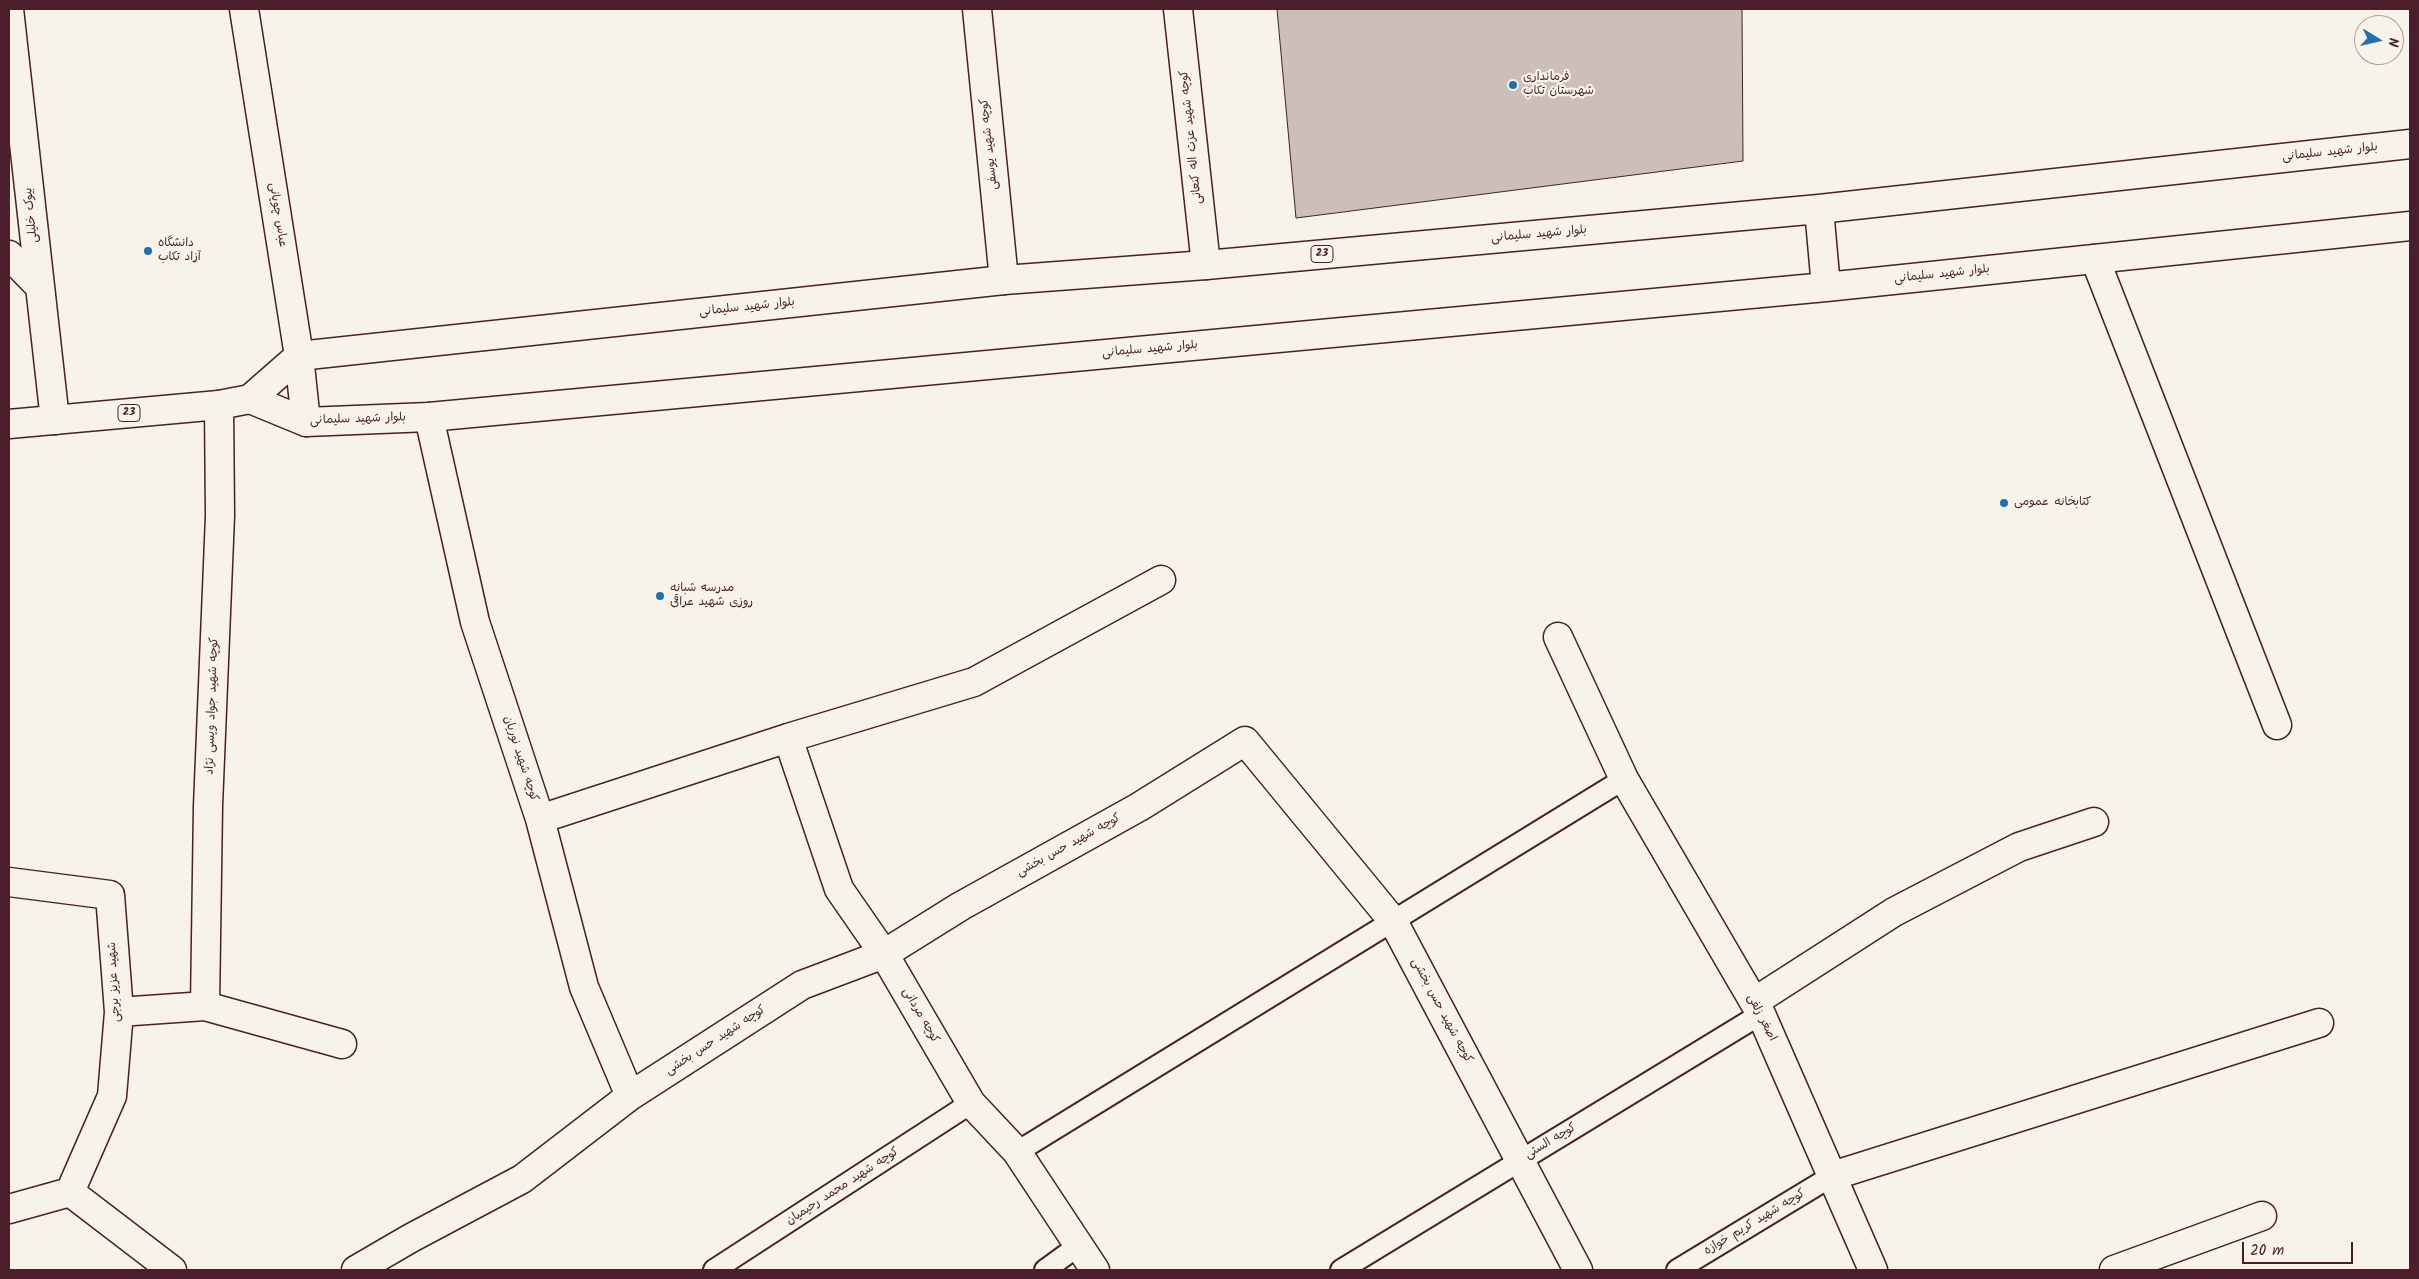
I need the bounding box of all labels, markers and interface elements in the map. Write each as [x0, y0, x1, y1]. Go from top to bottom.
north arrow [2354, 15, 2404, 65]
text: N [2381, 36, 2404, 48]
street label: کوچه شهید عزت اله کنعانی [1178, 69, 1206, 205]
place label: فرمانداری شهرستان تکاب [1523, 71, 1594, 99]
marker: فرمانداری شهرستان تکاب [1507, 79, 1519, 91]
street label: کوچه شهید یوسفی [978, 98, 1002, 190]
street label: بلوار شهید سلیمانی [2281, 141, 2379, 165]
street label: عباس چوپانی [265, 182, 289, 248]
street label: بیوک خلیلی [22, 187, 42, 243]
street label: بلوار شهید سلیمانی [1491, 224, 1587, 246]
place label: دانشگاه آزاد تکاب [158, 237, 201, 265]
marker: دانشگاه آزاد تکاب [142, 245, 154, 257]
road number: 23 [1311, 245, 1333, 262]
street label: بلوار شهید سلیمانی [1893, 263, 1991, 287]
street label: بلوار شهید سلیمانی [698, 296, 796, 320]
street label: بلوار شهید سلیمانی [1102, 339, 1198, 361]
road number: 23 [118, 404, 140, 422]
street label: بلوار شهید سلیمانی [310, 411, 406, 429]
place label: کتابخانه عمومی [2014, 496, 2091, 510]
marker: کتابخانه عمومی [1998, 497, 2010, 509]
place label: مدرسه شبانه روزی شهید عراقی [670, 582, 753, 610]
marker: مدرسه شبانه روزی شهید عراقی [654, 590, 666, 602]
street label: کوچه شهید جواد ویسی نژاد [203, 637, 223, 775]
street label: کوچه شهید نوریان [499, 714, 541, 804]
street label: کوچه شهید حس بخشی [1015, 811, 1123, 881]
street label: شهید عزیز برجی [106, 941, 124, 1023]
street label: کوچه شهید حس بخشی [1407, 956, 1475, 1066]
street label: کوچه مردانی [898, 986, 942, 1046]
street label: اصغر زلفی [1743, 992, 1779, 1044]
street label: کوچه شهید حس بخشی [663, 1003, 769, 1079]
street label: کوچه الستی [1523, 1121, 1579, 1163]
street label: کوچه شهید محمد رحیمیان [784, 1145, 902, 1229]
street label: کوچه شهید کریم خوازه [1702, 1187, 1808, 1259]
scale bar [2244, 1232, 2355, 1264]
text: 20 m [2250, 1239, 2284, 1263]

